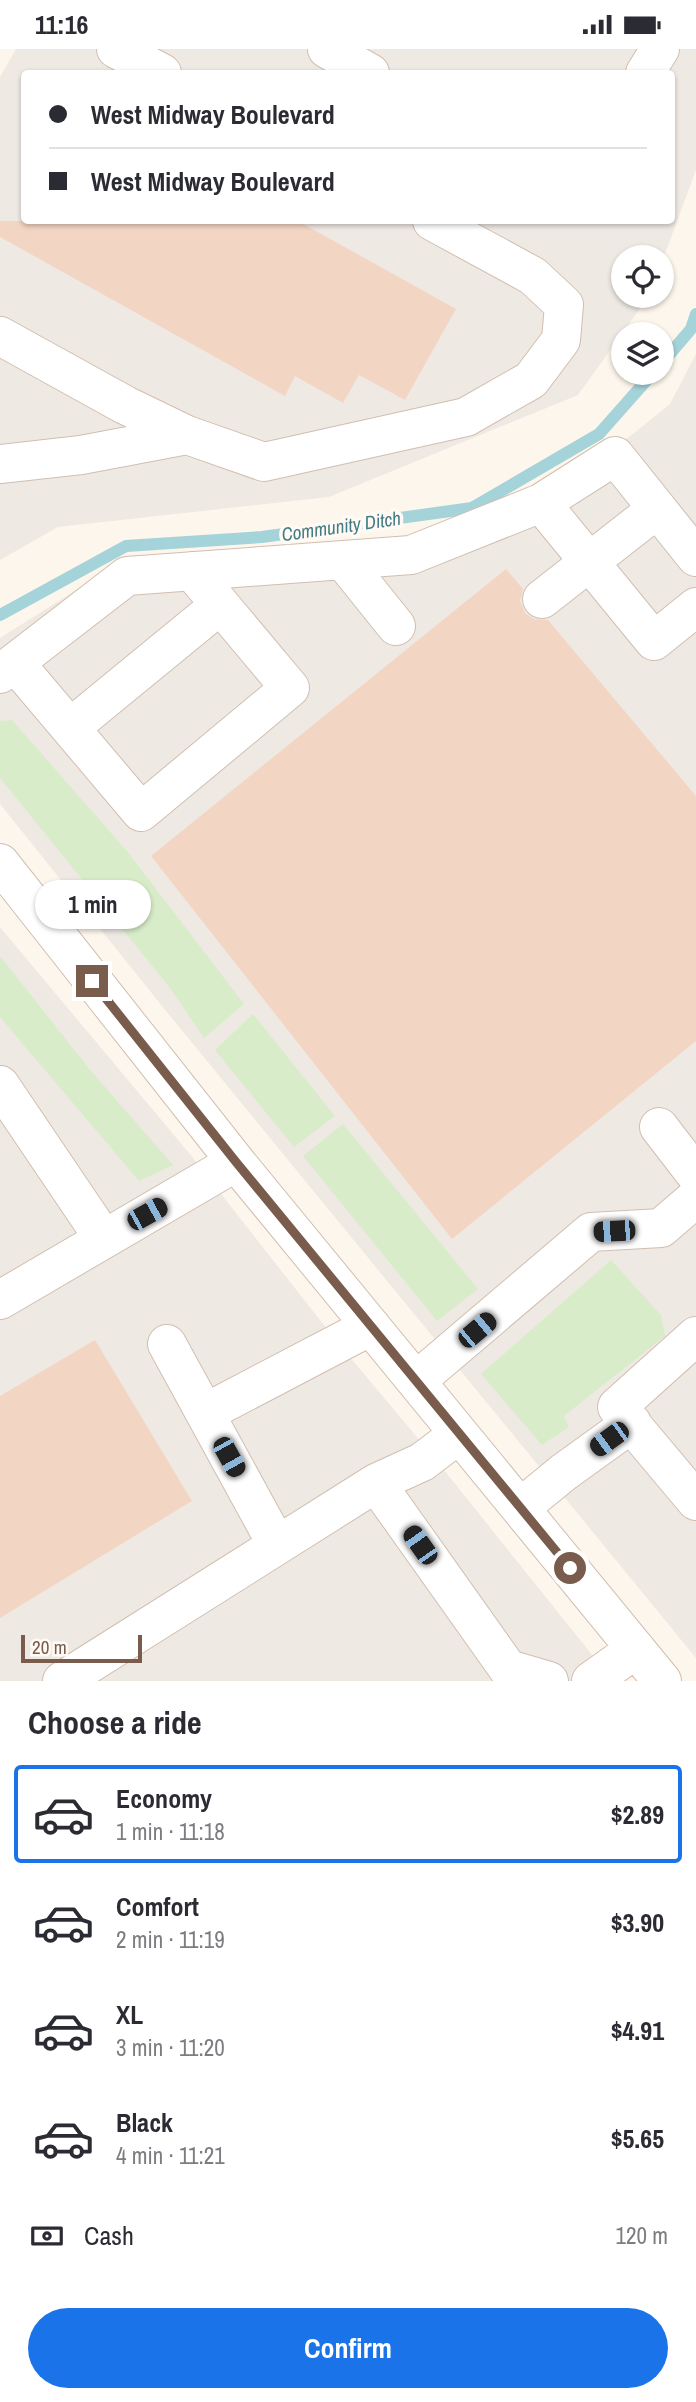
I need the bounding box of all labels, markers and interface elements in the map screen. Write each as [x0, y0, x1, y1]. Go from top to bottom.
text: 11:16 [35, 7, 88, 42]
text: West Midway Boulevard [91, 97, 335, 132]
text: West Midway Boulevard [91, 164, 335, 199]
map controls [611, 245, 674, 385]
button: locate [611, 245, 674, 308]
button: layers [611, 322, 674, 385]
water label: Community Ditch [280, 505, 402, 547]
callout: 1 min [34, 879, 150, 929]
text: 1 min [68, 889, 118, 920]
route end [76, 965, 108, 997]
car [124, 1195, 171, 1233]
car [593, 1219, 636, 1243]
car [455, 1308, 500, 1352]
car [586, 1418, 633, 1460]
car [210, 1434, 249, 1480]
car [400, 1522, 441, 1568]
route start [554, 1552, 586, 1584]
scale bar [21, 1632, 142, 1664]
text: 20 m [32, 1634, 67, 1660]
text: Choose a ride [28, 1701, 202, 1744]
text: Economy [116, 1781, 212, 1816]
icon: car [32, 1783, 95, 1846]
text: $2.89 [611, 1797, 664, 1832]
text: 1 min · 11:18 [116, 1816, 225, 1847]
text: Comfort [116, 1889, 199, 1924]
icon: car [32, 1891, 95, 1954]
text: $3.90 [611, 1905, 664, 1940]
text: 2 min · 11:19 [116, 1924, 225, 1955]
text: XL [116, 1997, 143, 2032]
icon: car [32, 1999, 95, 2062]
text: $4.91 [611, 2013, 664, 2048]
text: 3 min · 11:20 [116, 2032, 225, 2063]
text: Black [116, 2105, 173, 2140]
icon: car [32, 2107, 95, 2170]
text: $5.65 [611, 2121, 664, 2156]
text: 4 min · 11:21 [116, 2140, 225, 2171]
icon: cash [28, 2217, 66, 2255]
text: Cash [84, 2218, 134, 2253]
text: 120 m [616, 2220, 668, 2251]
button: Confirm [28, 2308, 668, 2388]

